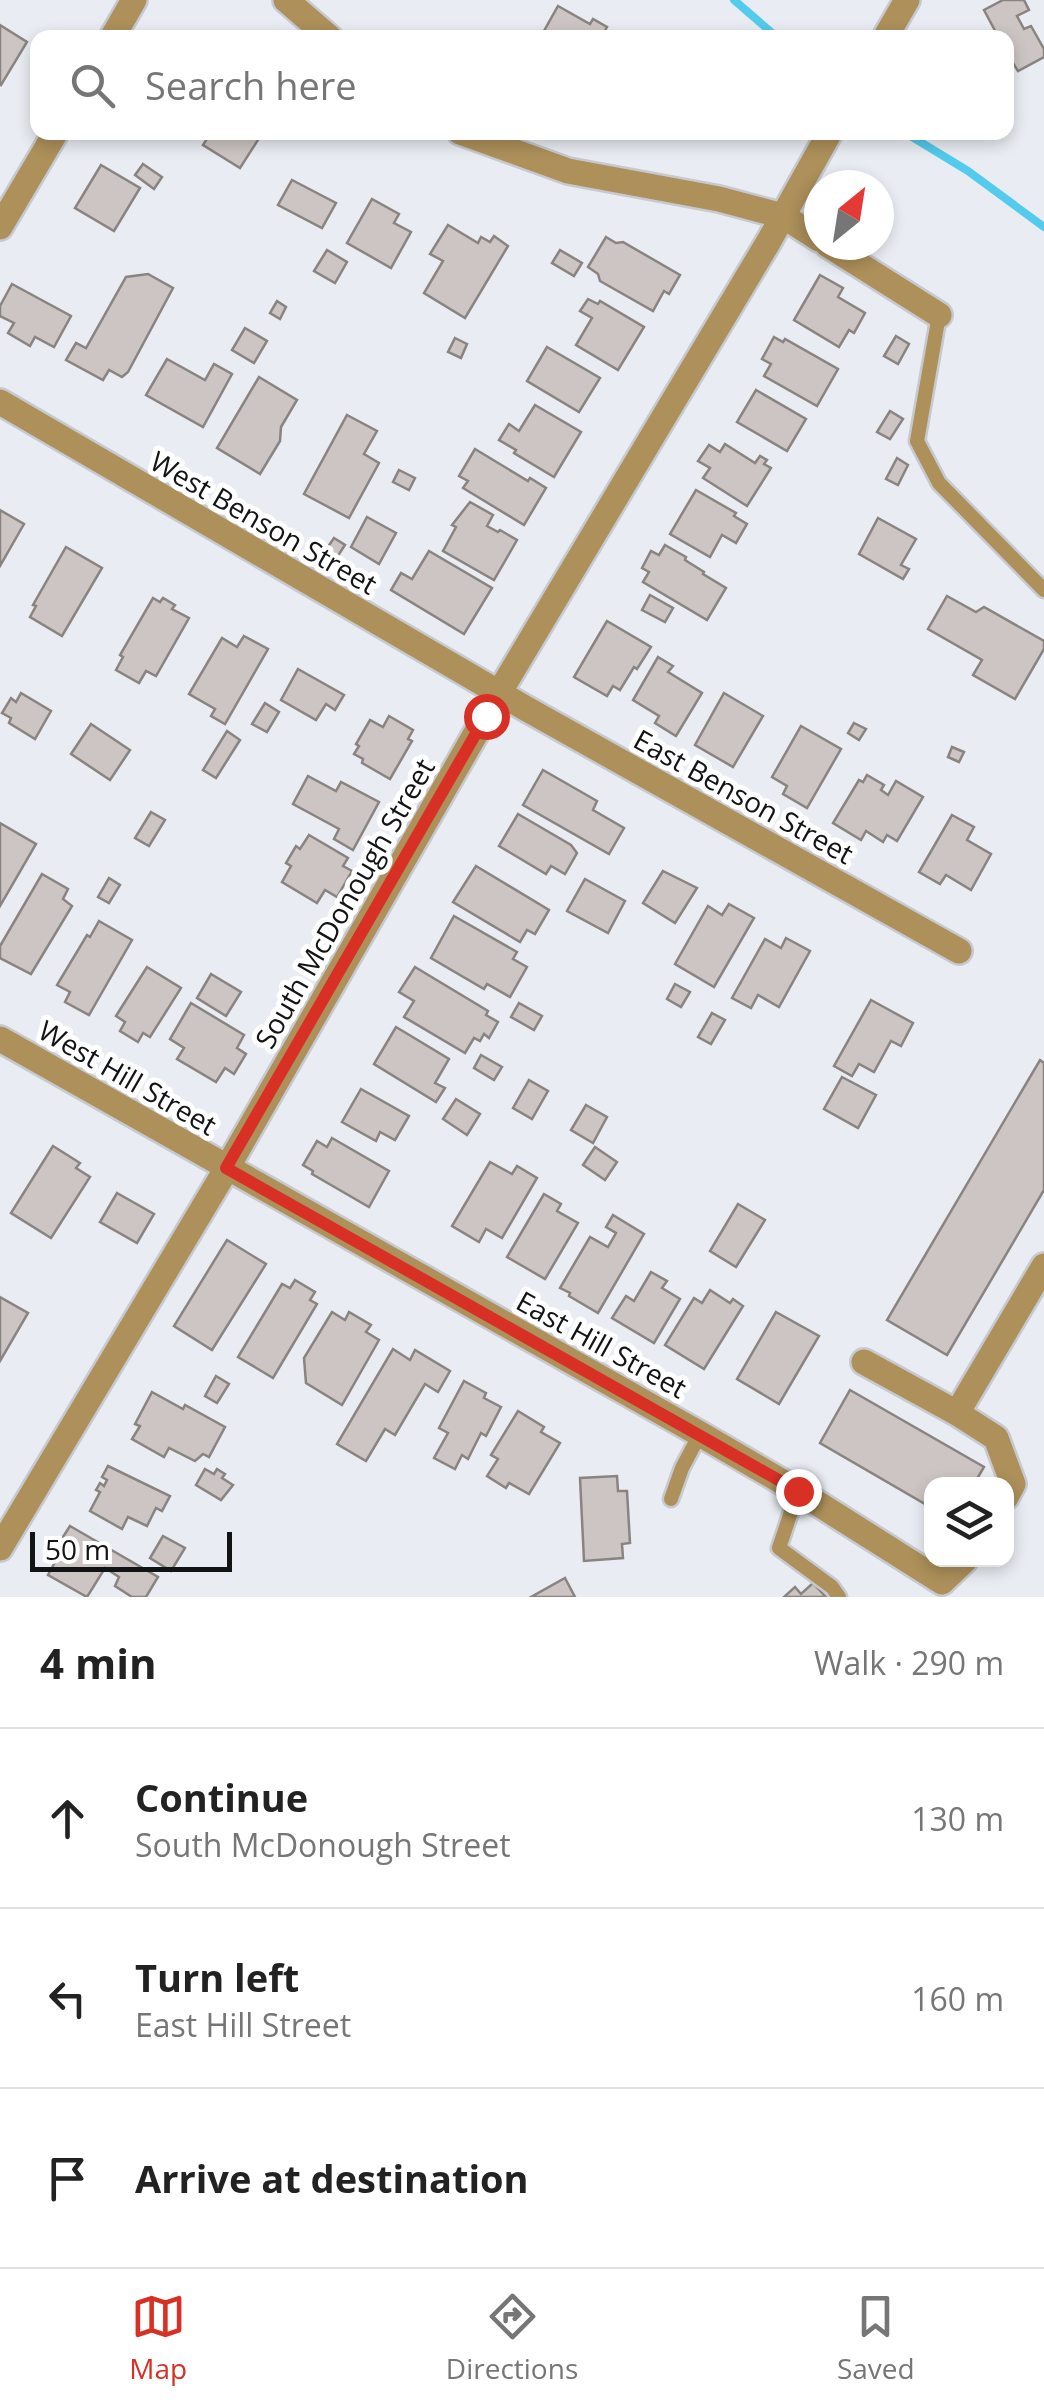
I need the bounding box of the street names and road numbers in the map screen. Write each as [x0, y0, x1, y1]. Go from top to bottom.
street label: West Benson Street [144, 442, 384, 602]
street label: East Benson Street [627, 720, 861, 872]
street label: South McDonough Street [245, 751, 443, 1055]
street label: West Hill Street [32, 1011, 224, 1143]
street label: East Hill Street [510, 1282, 694, 1406]

